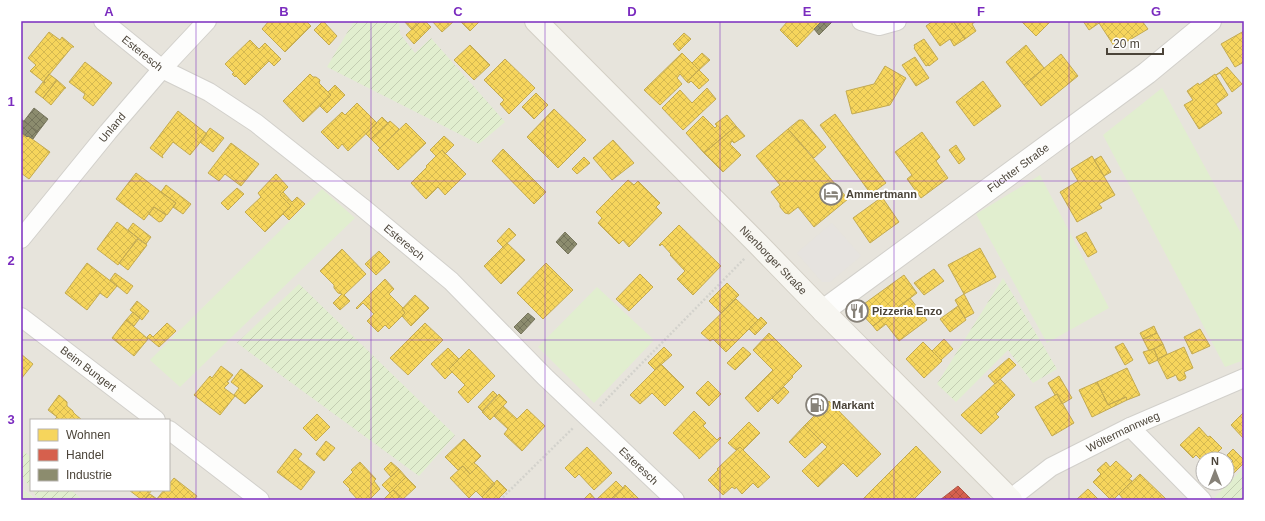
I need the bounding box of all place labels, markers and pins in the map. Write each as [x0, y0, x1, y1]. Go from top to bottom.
hotel icon: Ammertmann [818, 181, 844, 207]
place label: Ammertmann [846, 188, 917, 200]
restaurant icon: Pizzeria Enzo [844, 298, 870, 324]
place label: Pizzeria Enzo [872, 305, 943, 317]
fuel station icon: Markant [804, 392, 830, 418]
place label: Markant [832, 399, 875, 411]

